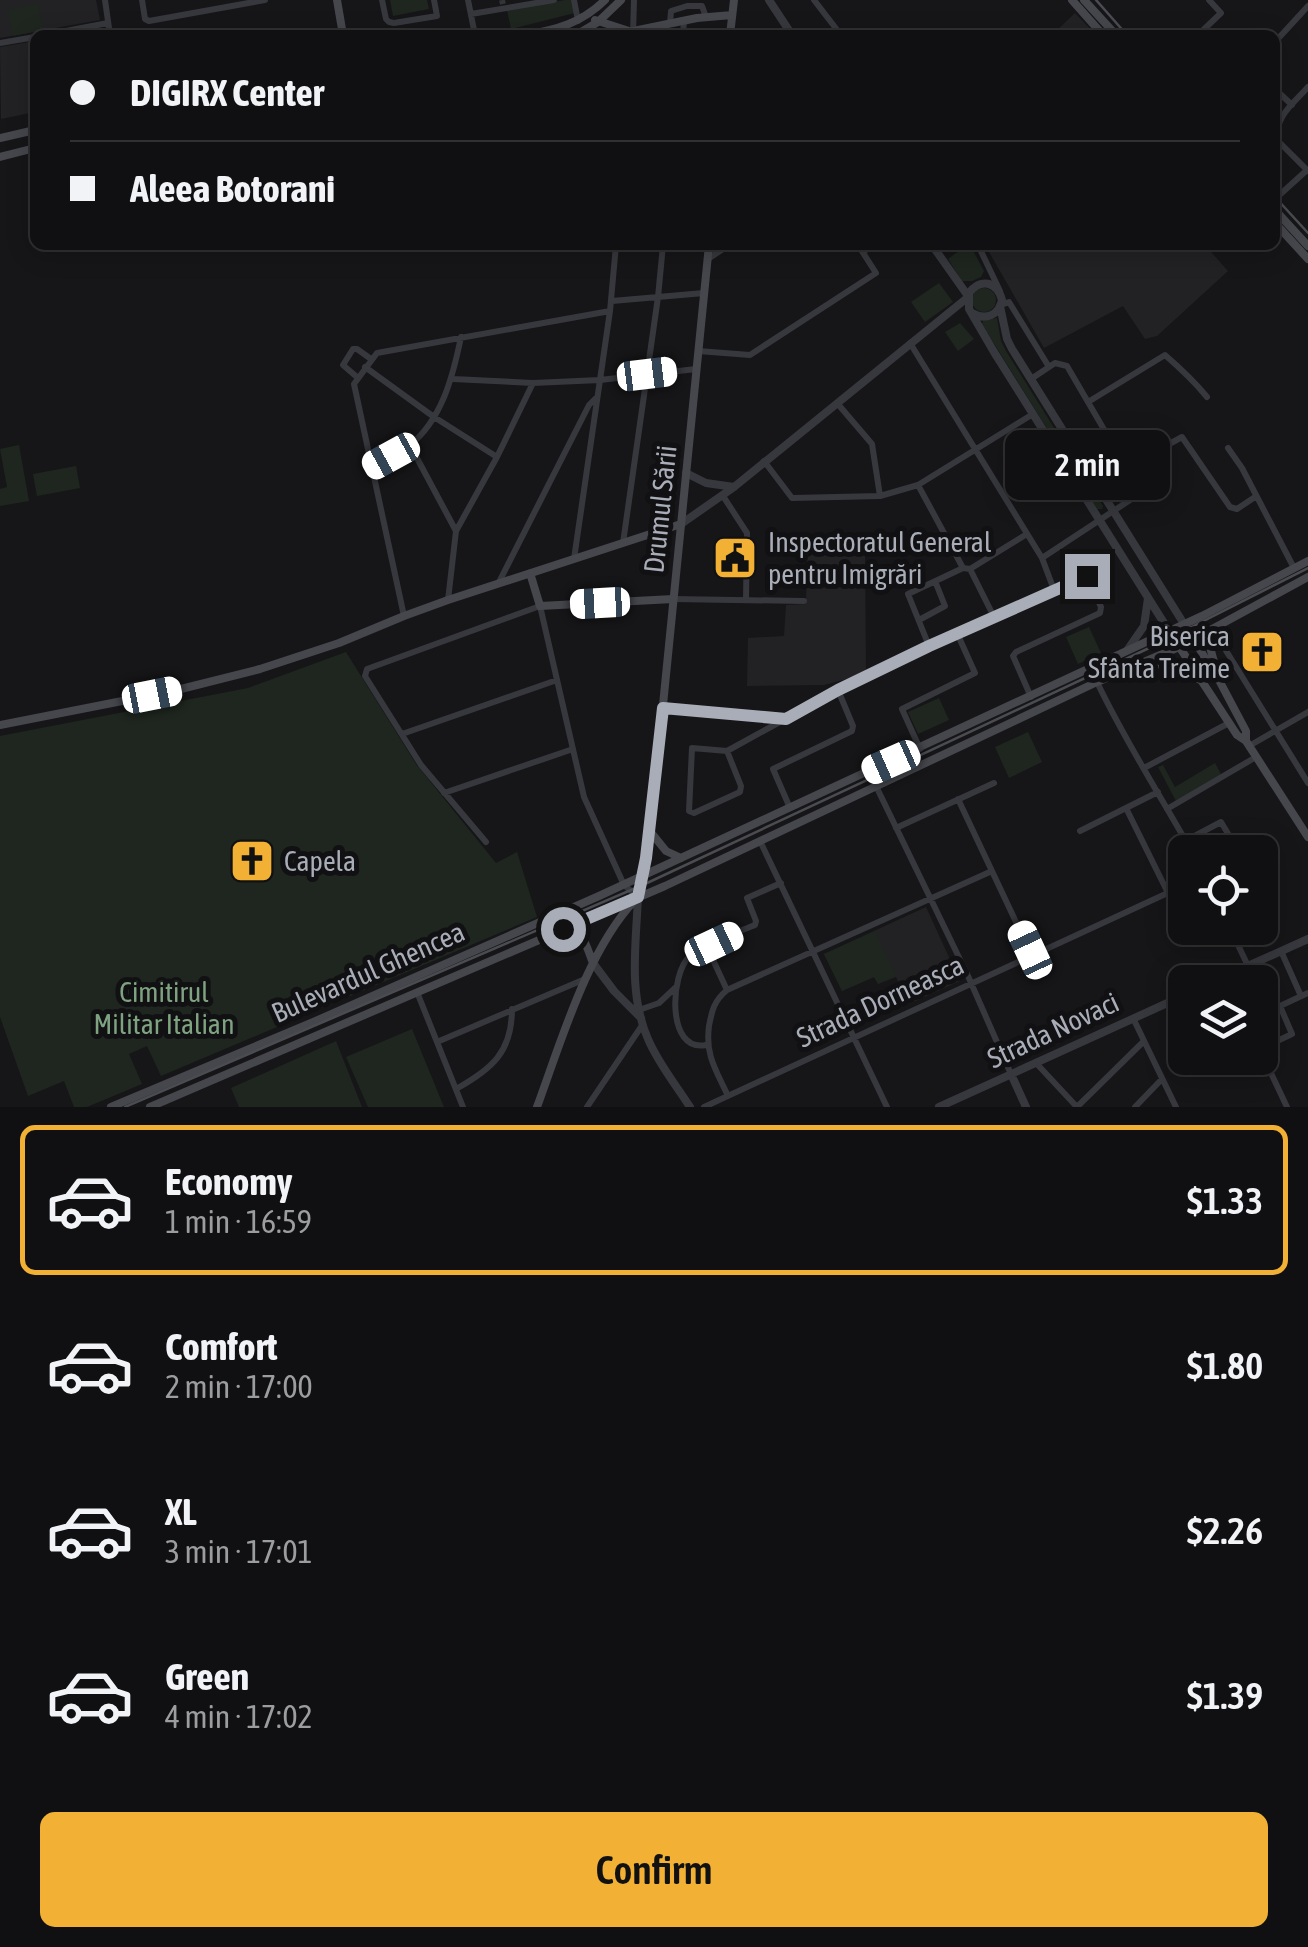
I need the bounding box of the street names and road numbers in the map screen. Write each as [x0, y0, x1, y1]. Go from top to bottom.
street label: Drumul Sării [637, 444, 683, 574]
street label: Bulevardul Ghencea [267, 915, 469, 1029]
street label: Strada Dorneasca [792, 948, 968, 1054]
street label: Strada Novaci [982, 986, 1124, 1074]

